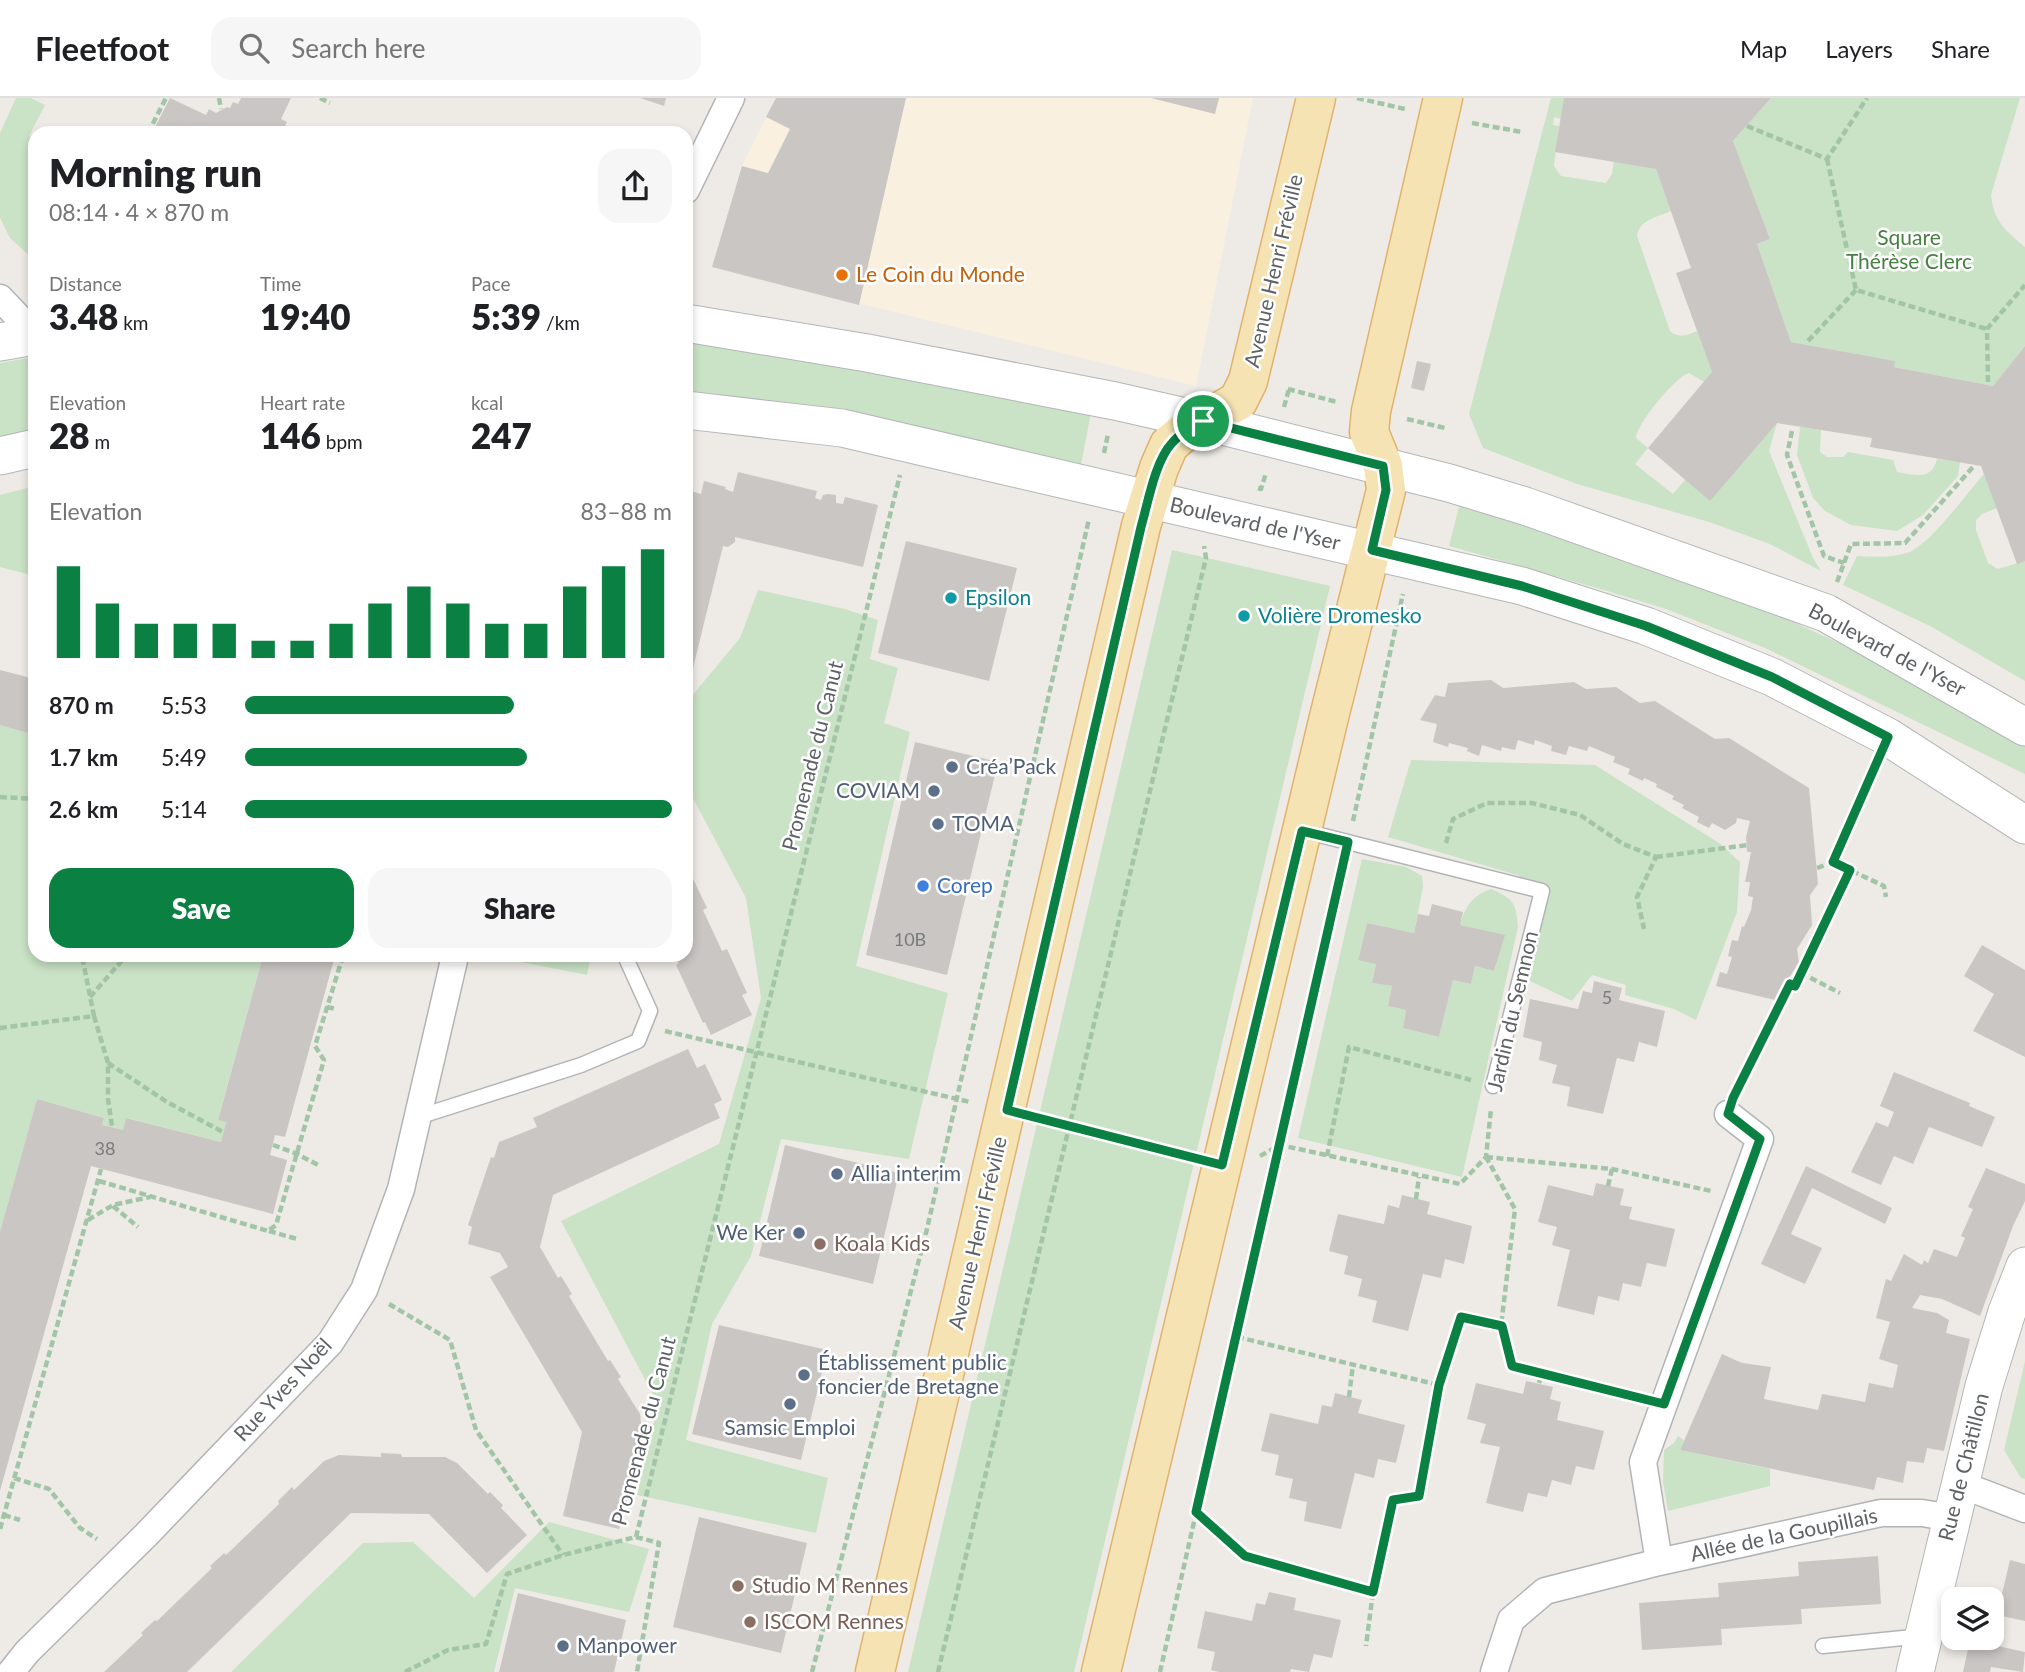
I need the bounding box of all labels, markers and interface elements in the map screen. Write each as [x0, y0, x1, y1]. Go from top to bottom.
search box [211, 17, 701, 80]
text: Fleetfoot [35, 28, 169, 68]
icon: search [235, 29, 273, 67]
text: Search here [291, 32, 425, 64]
text: Map [1740, 34, 1787, 63]
text: Layers [1825, 34, 1893, 63]
text: Share [1931, 34, 1990, 63]
text: Morning run [49, 149, 262, 195]
button: share [598, 149, 672, 223]
street label: Avenue Henri Fréville [1238, 172, 1307, 370]
text: 08:14 · 4 × 870 m [49, 198, 229, 226]
park label: Square Thérèse Clerc [1846, 224, 1972, 273]
place label: Le Coin du Monde [856, 261, 1025, 286]
marker: Le Coin du Monde [834, 267, 850, 283]
text: Distance [49, 272, 122, 295]
text: Time [260, 272, 301, 295]
text: Pace [471, 272, 510, 295]
text: 3.48 [49, 295, 118, 337]
text: 19:40 [260, 295, 350, 337]
text: 5:39 [471, 295, 541, 337]
text: km [118, 311, 148, 334]
text: /km [541, 311, 580, 334]
text: Elevation [49, 391, 126, 414]
text: Heart rate [260, 391, 345, 414]
text: kcal [471, 391, 503, 414]
pin [1173, 391, 1233, 451]
icon: arrive [1184, 402, 1222, 440]
text: 28 [49, 414, 90, 456]
text: 146 [260, 414, 321, 456]
text: 247 [471, 414, 532, 456]
text: m [90, 430, 110, 453]
text: bpm [321, 430, 363, 453]
street label: Boulevard de l'Yser [1168, 491, 1343, 554]
text: Elevation [49, 497, 142, 525]
text: 83–88 m [580, 497, 672, 525]
place label: Epsilon [965, 584, 1031, 609]
marker: Epsilon [943, 590, 959, 606]
street label: Boulevard de l'Yser [1805, 597, 1971, 701]
place label: Volière Dromesko [1258, 602, 1422, 627]
marker: Volière Dromesko [1236, 608, 1252, 624]
street label: Promenade du Canut [776, 658, 847, 853]
text: 870 m [49, 691, 114, 719]
text: 5:53 [161, 691, 207, 719]
text: 1.7 km [49, 743, 118, 771]
text: 5:49 [161, 743, 207, 771]
place label: Créa’Pack [966, 753, 1057, 778]
marker: Créa’Pack [944, 759, 960, 775]
place label: COVIAM [836, 777, 920, 802]
marker: COVIAM [926, 783, 942, 799]
text: 2.6 km [49, 795, 118, 823]
text: 5:14 [161, 795, 207, 823]
place label: TOMA [952, 810, 1015, 835]
marker: TOMA [930, 816, 946, 832]
button: Save [49, 868, 354, 948]
button: Share [368, 868, 672, 948]
place label: Corep [937, 872, 993, 897]
marker: Corep [915, 878, 931, 894]
house number: 10B [894, 928, 926, 950]
street label: Jardin du Semnon [1481, 928, 1542, 1093]
house number: 5 [1602, 986, 1612, 1008]
street label: Avenue Henri Fréville [942, 1134, 1011, 1332]
house number: 38 [95, 1137, 115, 1159]
place label: Allia interim [851, 1160, 961, 1185]
marker: Allia interim [829, 1166, 845, 1182]
place label: We Ker [716, 1219, 785, 1244]
marker: We Ker [791, 1225, 807, 1241]
place label: Koala Kids [834, 1230, 930, 1255]
marker: Koala Kids [812, 1236, 828, 1252]
street label: Rue Yves Noël [228, 1332, 336, 1446]
street label: Promenade du Canut [605, 1333, 680, 1528]
place label: Établissement public foncier de Bretagne [818, 1349, 1007, 1398]
marker: Établissement public foncier de Bretagne [796, 1367, 812, 1383]
street label: Rue de Châtillon [1932, 1390, 1993, 1543]
marker: Samsic Emploi [782, 1396, 798, 1412]
place label: Samsic Emploi [724, 1414, 856, 1439]
street label: Allée de la Goupillais [1688, 1501, 1880, 1566]
place label: Studio M Rennes [752, 1572, 908, 1597]
marker: Studio M Rennes [730, 1578, 746, 1594]
map controls [1941, 1587, 2004, 1650]
button: layers [1941, 1587, 2004, 1650]
place label: ISCOM Rennes [764, 1608, 904, 1633]
marker: ISCOM Rennes [742, 1614, 758, 1630]
place label: Manpower [577, 1632, 677, 1657]
marker: Manpower [555, 1638, 571, 1654]

